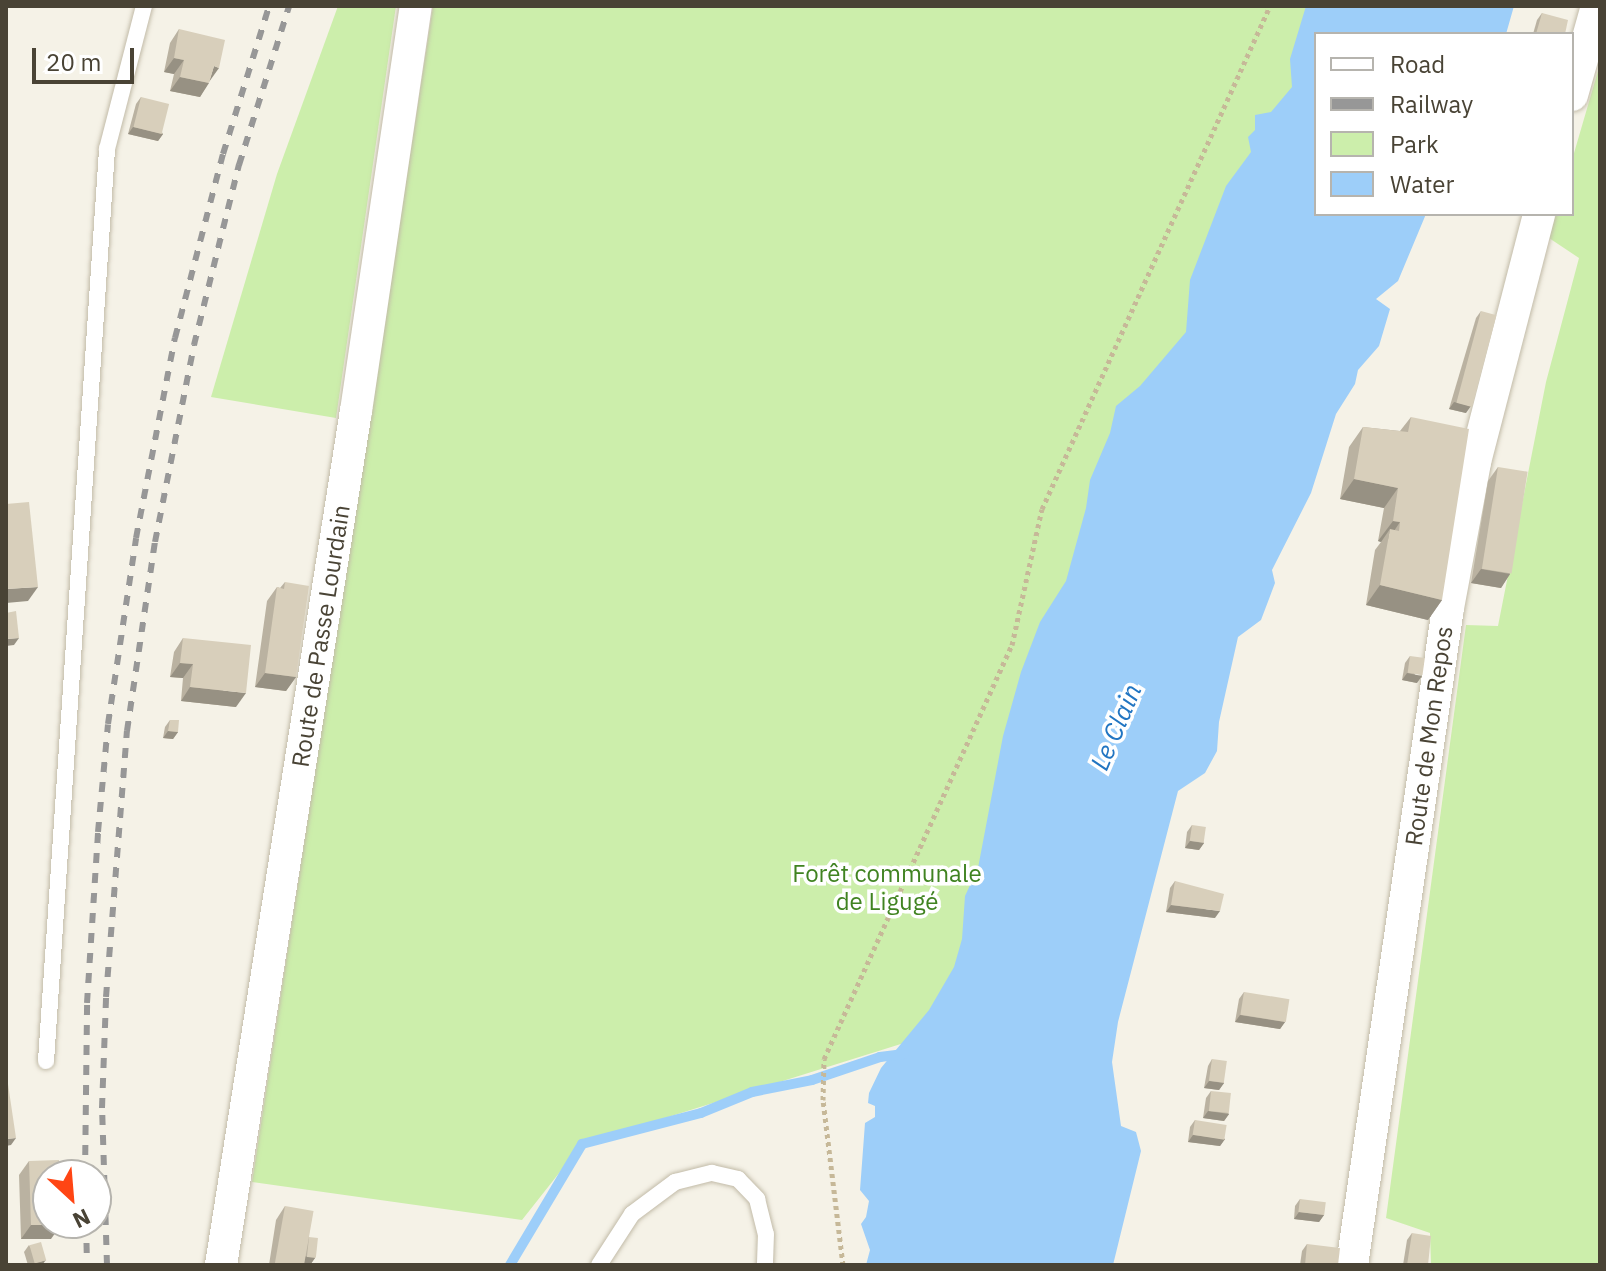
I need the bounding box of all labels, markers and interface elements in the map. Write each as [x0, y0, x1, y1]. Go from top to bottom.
scale bar [36, 32, 138, 82]
legend [1314, 32, 1574, 216]
text: 20 m [46, 46, 101, 78]
text: Road [1390, 48, 1445, 80]
text: Railway [1390, 88, 1473, 120]
text: Park [1390, 128, 1439, 160]
text: Water [1390, 168, 1454, 200]
street label: Route de Passe Lourdain [286, 503, 356, 769]
street label: Route de Mon Repos [1399, 624, 1459, 848]
water label: Le Clain [1084, 679, 1148, 775]
park label: Forêt communale de Ligugé [792, 860, 982, 916]
north arrow [32, 1159, 112, 1239]
text: N [68, 1203, 95, 1236]

